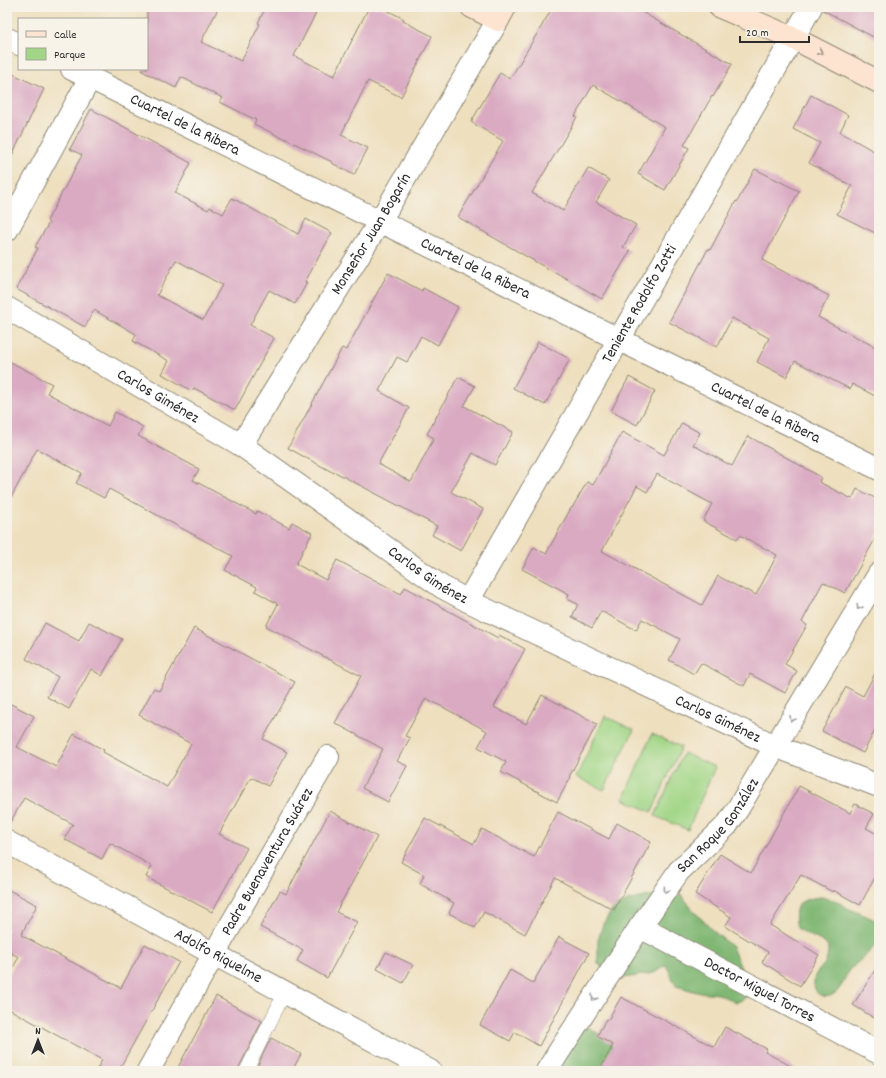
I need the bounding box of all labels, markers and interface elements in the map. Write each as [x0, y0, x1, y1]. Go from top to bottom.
legend [18, 18, 148, 70]
scale bar [740, 18, 809, 44]
text: 20 m [746, 25, 769, 42]
text: Calle [54, 27, 77, 44]
text: Parque [54, 47, 85, 64]
one-way arrow [816, 47, 823, 55]
street label: Cuartel de la Ribera [126, 88, 244, 162]
street label: Monseñor Juan Bogarín [325, 169, 417, 299]
street label: Cuartel de la Ribera [416, 232, 535, 306]
street label: Teniente Rodolfo Zotti [596, 240, 683, 368]
street label: Carlos Giménez [112, 363, 204, 430]
street label: Cuartel de la Ribera [707, 375, 825, 450]
street label: Carlos Giménez [383, 540, 472, 610]
one-way arrow [856, 603, 864, 610]
street label: Carlos Giménez [671, 689, 764, 749]
one-way arrow [789, 715, 797, 722]
street label: San Roque González [672, 774, 765, 879]
street label: Padre Buenaventura Suárez [216, 783, 319, 940]
one-way arrow [663, 886, 671, 893]
street label: Adolfo Riquelme [170, 923, 266, 989]
street label: Doctor Miguel Torres [700, 951, 819, 1029]
one-way arrow [591, 994, 599, 1001]
north arrow [18, 1020, 58, 1060]
text: N [35, 1024, 41, 1040]

